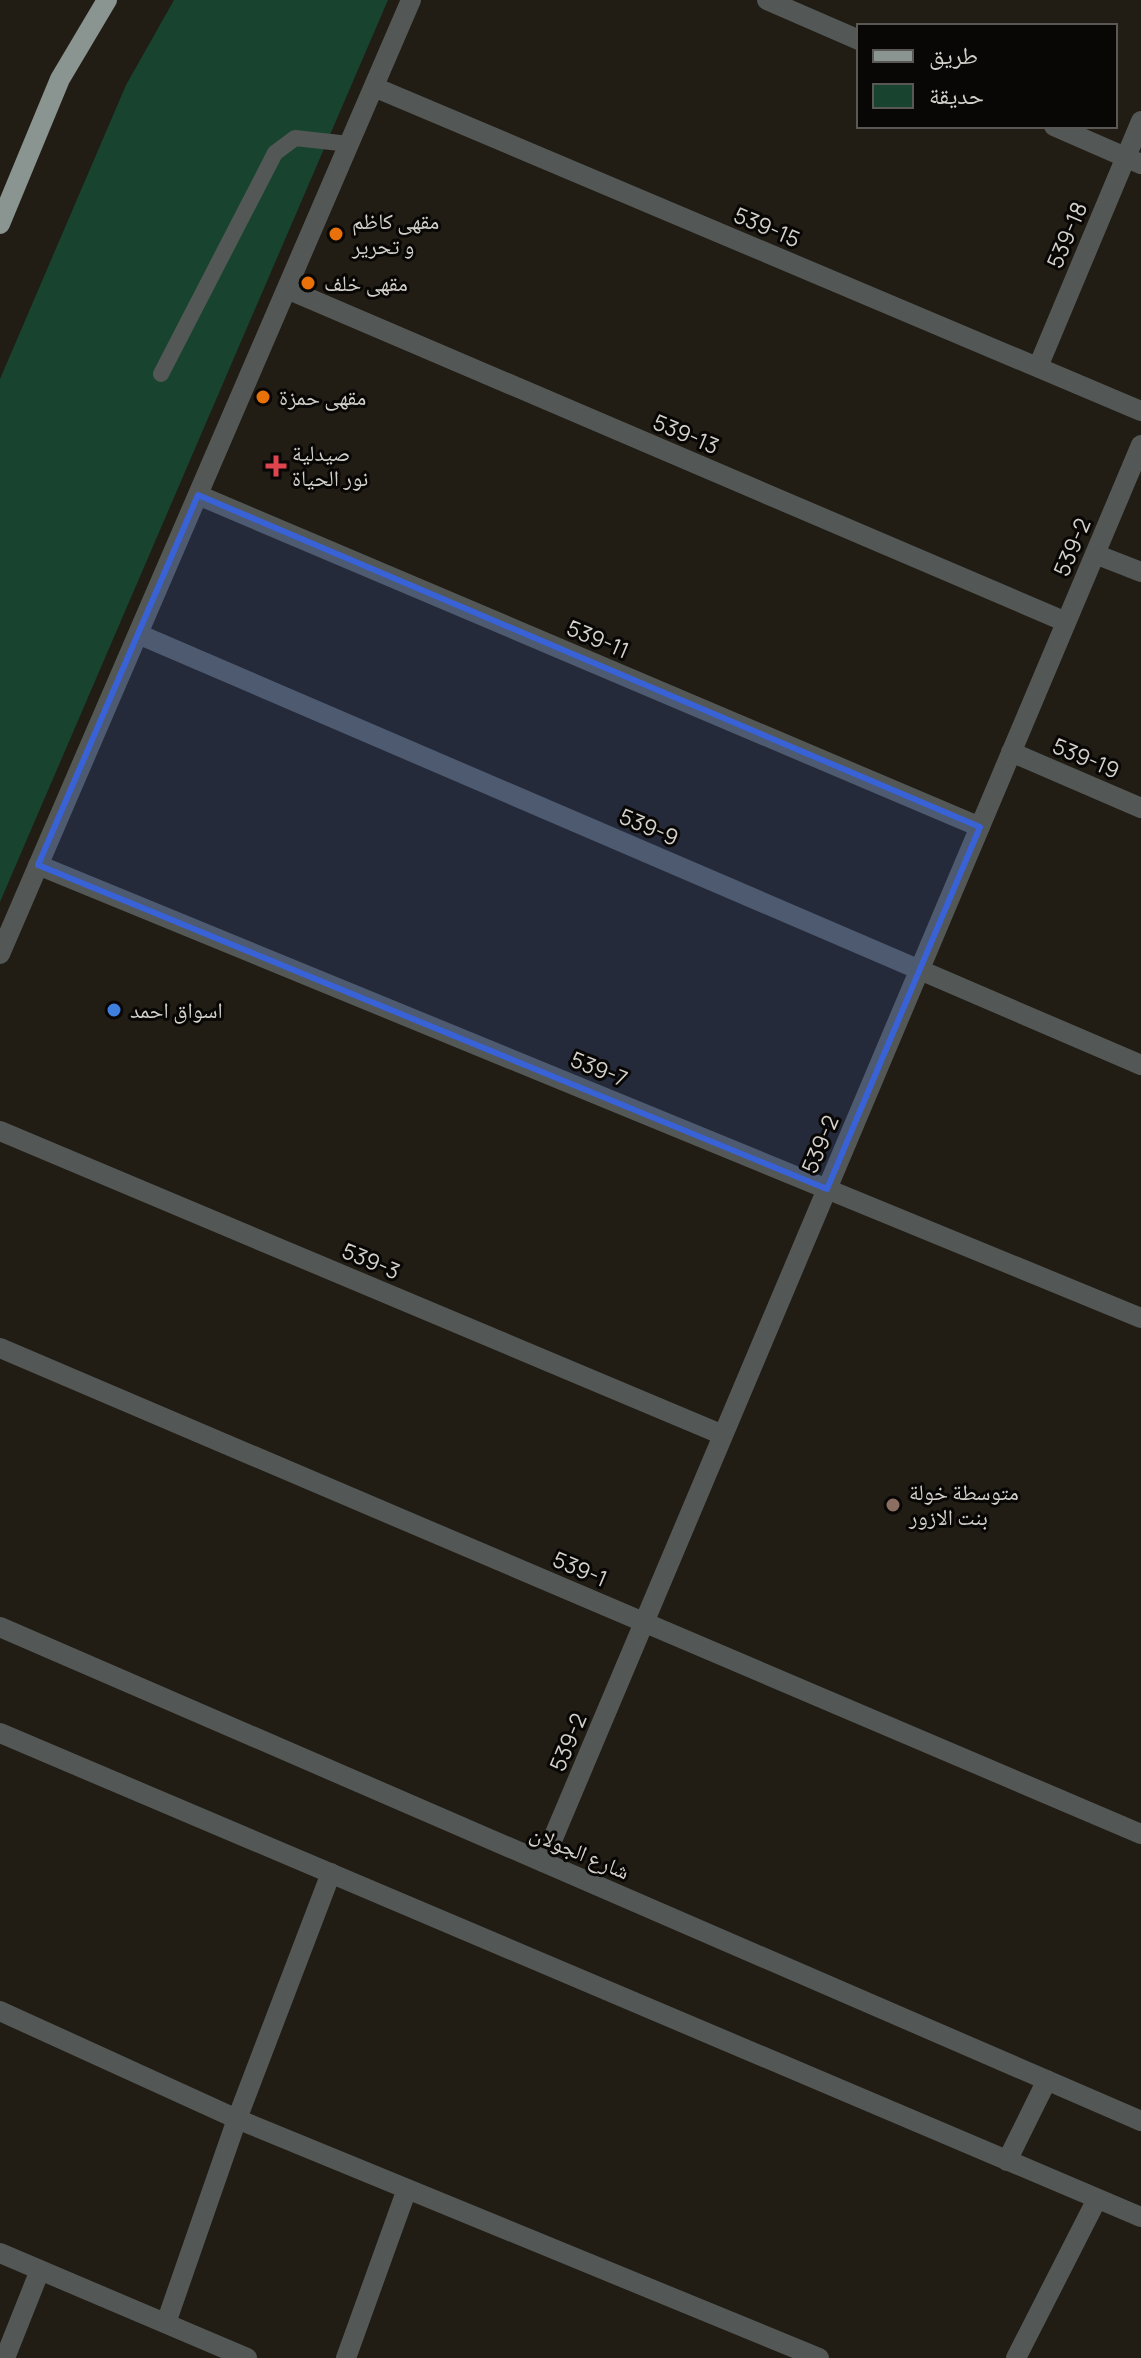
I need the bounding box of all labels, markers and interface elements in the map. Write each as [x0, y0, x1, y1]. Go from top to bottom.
legend [857, 24, 1117, 128]
text: طريق [929, 38, 978, 71]
text: حديقة [929, 78, 984, 111]
street label: 539-18 [1040, 197, 1094, 273]
street label: 539-15 [729, 200, 805, 254]
place label: مقهى كاظم و تحرير [351, 206, 439, 261]
marker: مقهى كاظم و تحرير [327, 225, 345, 243]
place label: مقهى خلف [324, 268, 408, 298]
marker: مقهى خلف [299, 274, 317, 292]
place label: مقهى حمزة [279, 382, 366, 412]
marker: مقهى حمزة [254, 388, 272, 406]
street label: 539-13 [649, 407, 723, 461]
place label: صيدلية نور الحياة [292, 438, 368, 493]
marker: صيدلية نور الحياة [267, 457, 285, 475]
street label: 539-2 [1046, 513, 1098, 581]
street label: 539-11 [562, 613, 634, 665]
street label: 539-19 [1048, 731, 1124, 785]
street label: 539-9 [615, 801, 683, 853]
place label: اسواق احمد [130, 995, 223, 1025]
marker: اسواق احمد [105, 1001, 123, 1019]
street label: 539-7 [566, 1044, 632, 1094]
street label: 539-2 [794, 1110, 846, 1178]
street label: 539-3 [338, 1235, 404, 1287]
place label: متوسطة خولة بنت الازور [908, 1477, 1019, 1532]
marker: متوسطة خولة بنت الازور [884, 1496, 902, 1514]
street label: 539-1 [548, 1544, 612, 1594]
street label: 539-2 [542, 1708, 594, 1776]
street label: شارع الجولان [526, 1818, 634, 1886]

